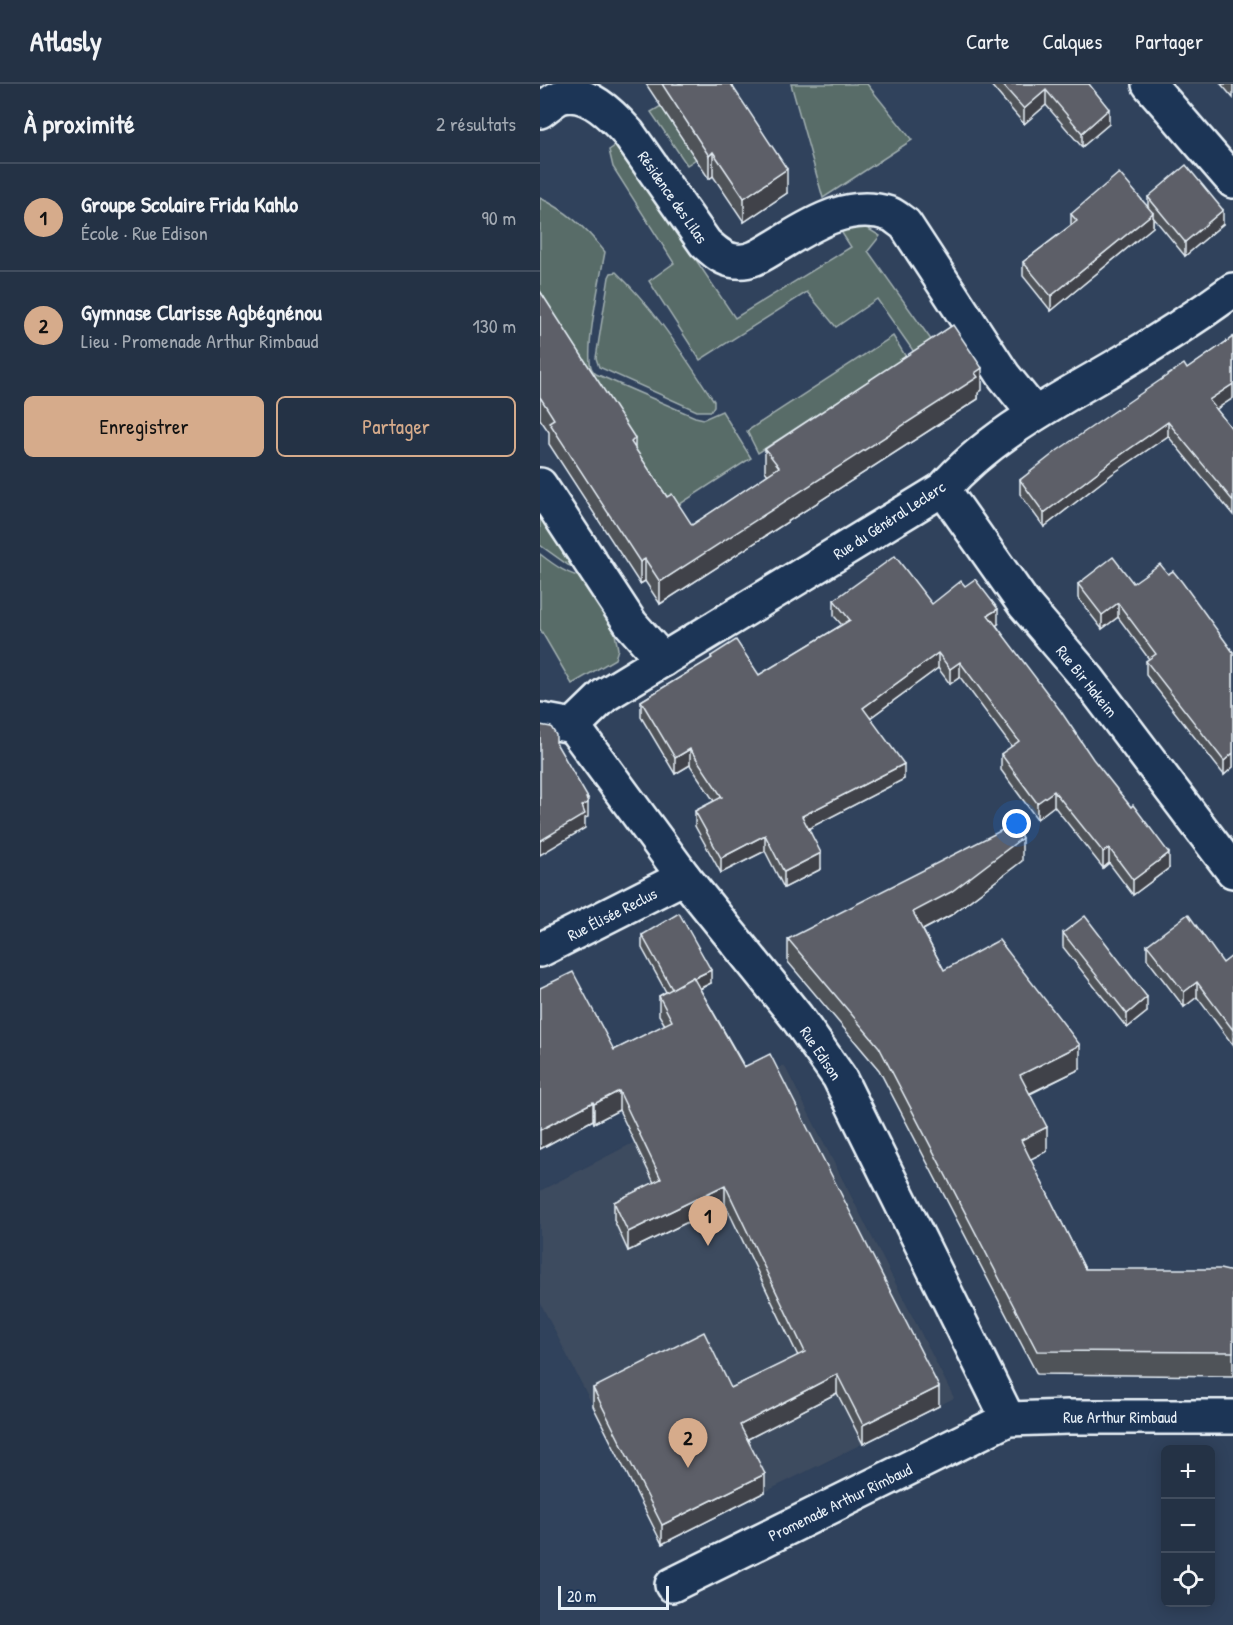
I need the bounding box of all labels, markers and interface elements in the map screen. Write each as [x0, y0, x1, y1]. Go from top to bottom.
text: Atlasly [30, 22, 102, 60]
text: Carte [966, 27, 1009, 56]
text: Calques [1042, 27, 1102, 56]
text: Partager [1135, 27, 1203, 56]
text: À proximité [24, 106, 135, 141]
text: 2 résultats [436, 110, 516, 137]
street label: Résidence des Lilas [633, 146, 713, 248]
text: Groupe Scolaire Frida Kahlo [81, 189, 298, 219]
text: 1 [40, 204, 47, 231]
text: 90 m [482, 204, 516, 231]
text: École · Rue Edison [81, 219, 208, 246]
text: Gymnase Clarisse Agbégnénou [81, 297, 322, 327]
text: 2 [39, 312, 48, 339]
text: 130 m [473, 312, 516, 339]
text: Lieu · Promenade Arthur Rimbaud [81, 327, 318, 354]
button: Enregistrer [24, 396, 264, 457]
button: Partager [276, 396, 516, 457]
street label: Rue du Général Leclerc [829, 475, 950, 565]
street label: Rue Bir Hakeim [1051, 640, 1123, 722]
your location [1002, 809, 1031, 838]
street label: Rue Élisée Reclus [563, 882, 661, 946]
street label: Rue Edison [795, 1022, 847, 1084]
pin: 1 [688, 1196, 728, 1246]
street label: Rue Arthur Rimbaud [1063, 1406, 1177, 1428]
pin: 2 [668, 1418, 708, 1468]
map controls [1161, 1445, 1215, 1607]
button: + [1161, 1445, 1215, 1499]
street label: Promenade Arthur Rimbaud [765, 1458, 915, 1546]
button: − [1161, 1499, 1215, 1553]
button: locate [1161, 1553, 1215, 1607]
scale bar [558, 1583, 669, 1610]
text: 20 m [567, 1585, 596, 1607]

